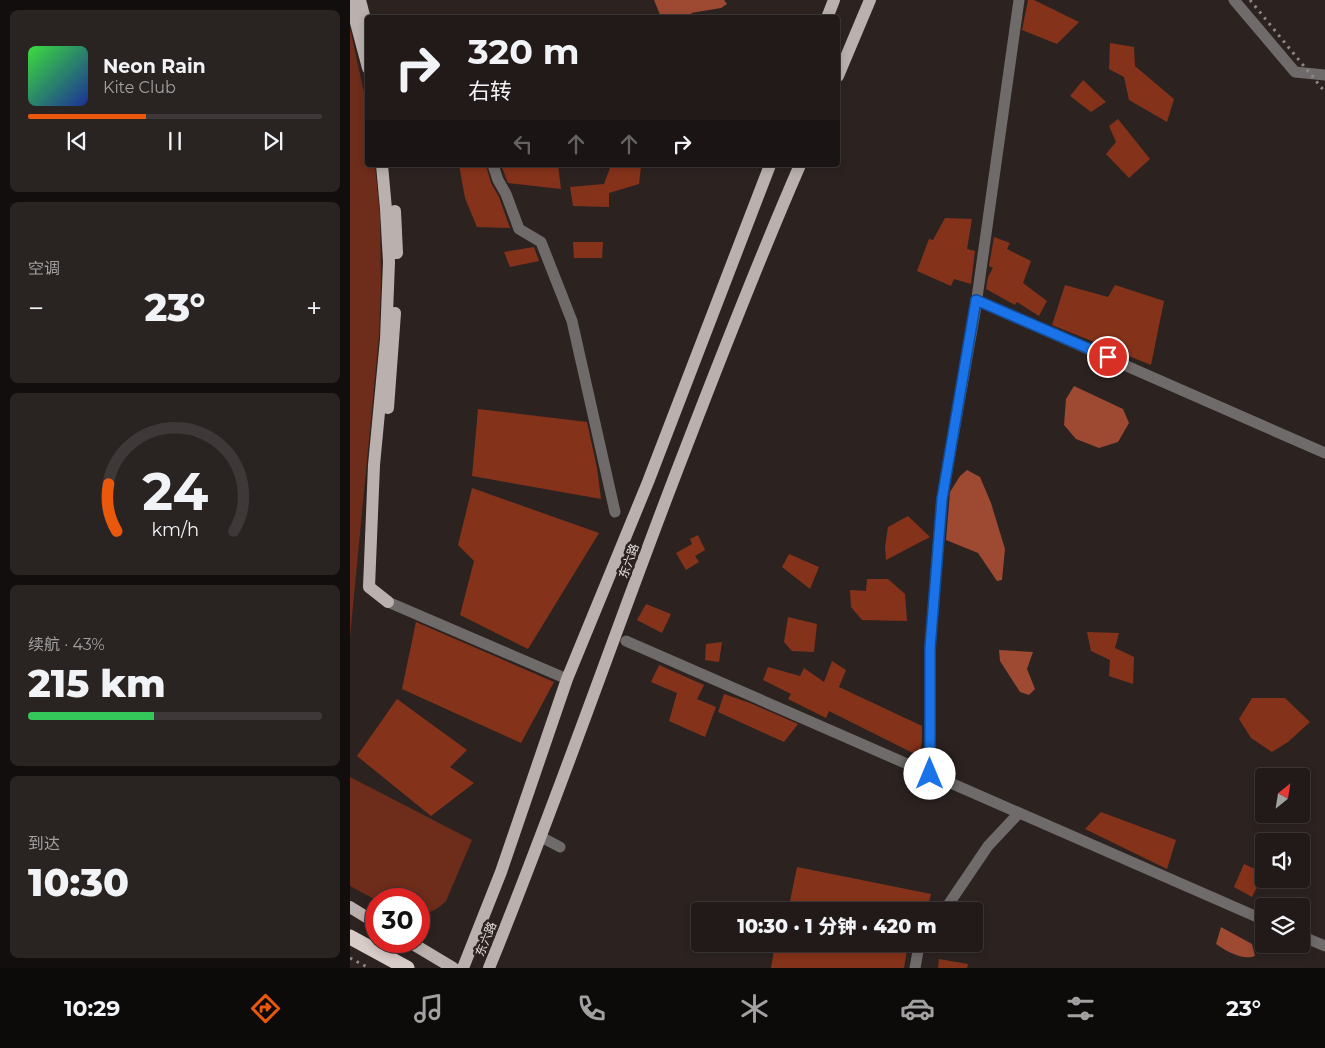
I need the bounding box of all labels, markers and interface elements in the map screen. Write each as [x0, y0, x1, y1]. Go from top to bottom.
text: 320 m [468, 30, 580, 73]
icon: right [385, 35, 450, 100]
text: Neon Rain [103, 55, 206, 78]
text: Kite Club [103, 78, 176, 97]
text: 右转 [468, 78, 512, 105]
icon: previous [63, 127, 91, 155]
icon: pause [161, 127, 189, 155]
icon: next [259, 127, 287, 155]
icon: left [509, 130, 537, 158]
icon: ahead [562, 130, 590, 158]
icon: ahead [615, 130, 643, 158]
icon: right [668, 130, 696, 158]
text: 空调 [28, 259, 60, 278]
text: 23° [145, 284, 205, 331]
text: − [28, 291, 44, 325]
text: + [306, 291, 322, 325]
pin [1087, 336, 1129, 378]
icon: arrive [1094, 343, 1122, 371]
text: 24 [142, 460, 208, 523]
text: km/h [151, 519, 199, 540]
street label: 东六路 [615, 541, 642, 580]
text: 续航 · 43% [28, 635, 105, 654]
text: 215 km [28, 660, 166, 707]
position arrow [903, 747, 955, 799]
north arrow [1255, 768, 1310, 822]
map controls [1255, 768, 1310, 953]
button: sound [1255, 833, 1310, 888]
text: 到达 [28, 834, 60, 853]
text: 10:30 [28, 859, 129, 906]
speed limit sign: 30 [365, 888, 430, 953]
button: layers [1255, 898, 1310, 953]
text: 10:30 · 1 分钟 · 420 m [737, 915, 937, 938]
street label: 东六路 [472, 919, 499, 958]
icon: directions [248, 991, 283, 1026]
icon: music [411, 991, 446, 1026]
icon: phone [574, 991, 609, 1026]
icon: climate [737, 991, 772, 1026]
icon: car [900, 991, 935, 1026]
icon: filters [1063, 991, 1098, 1026]
text: 10:29 [64, 995, 120, 1022]
text: 23° [1226, 995, 1261, 1022]

